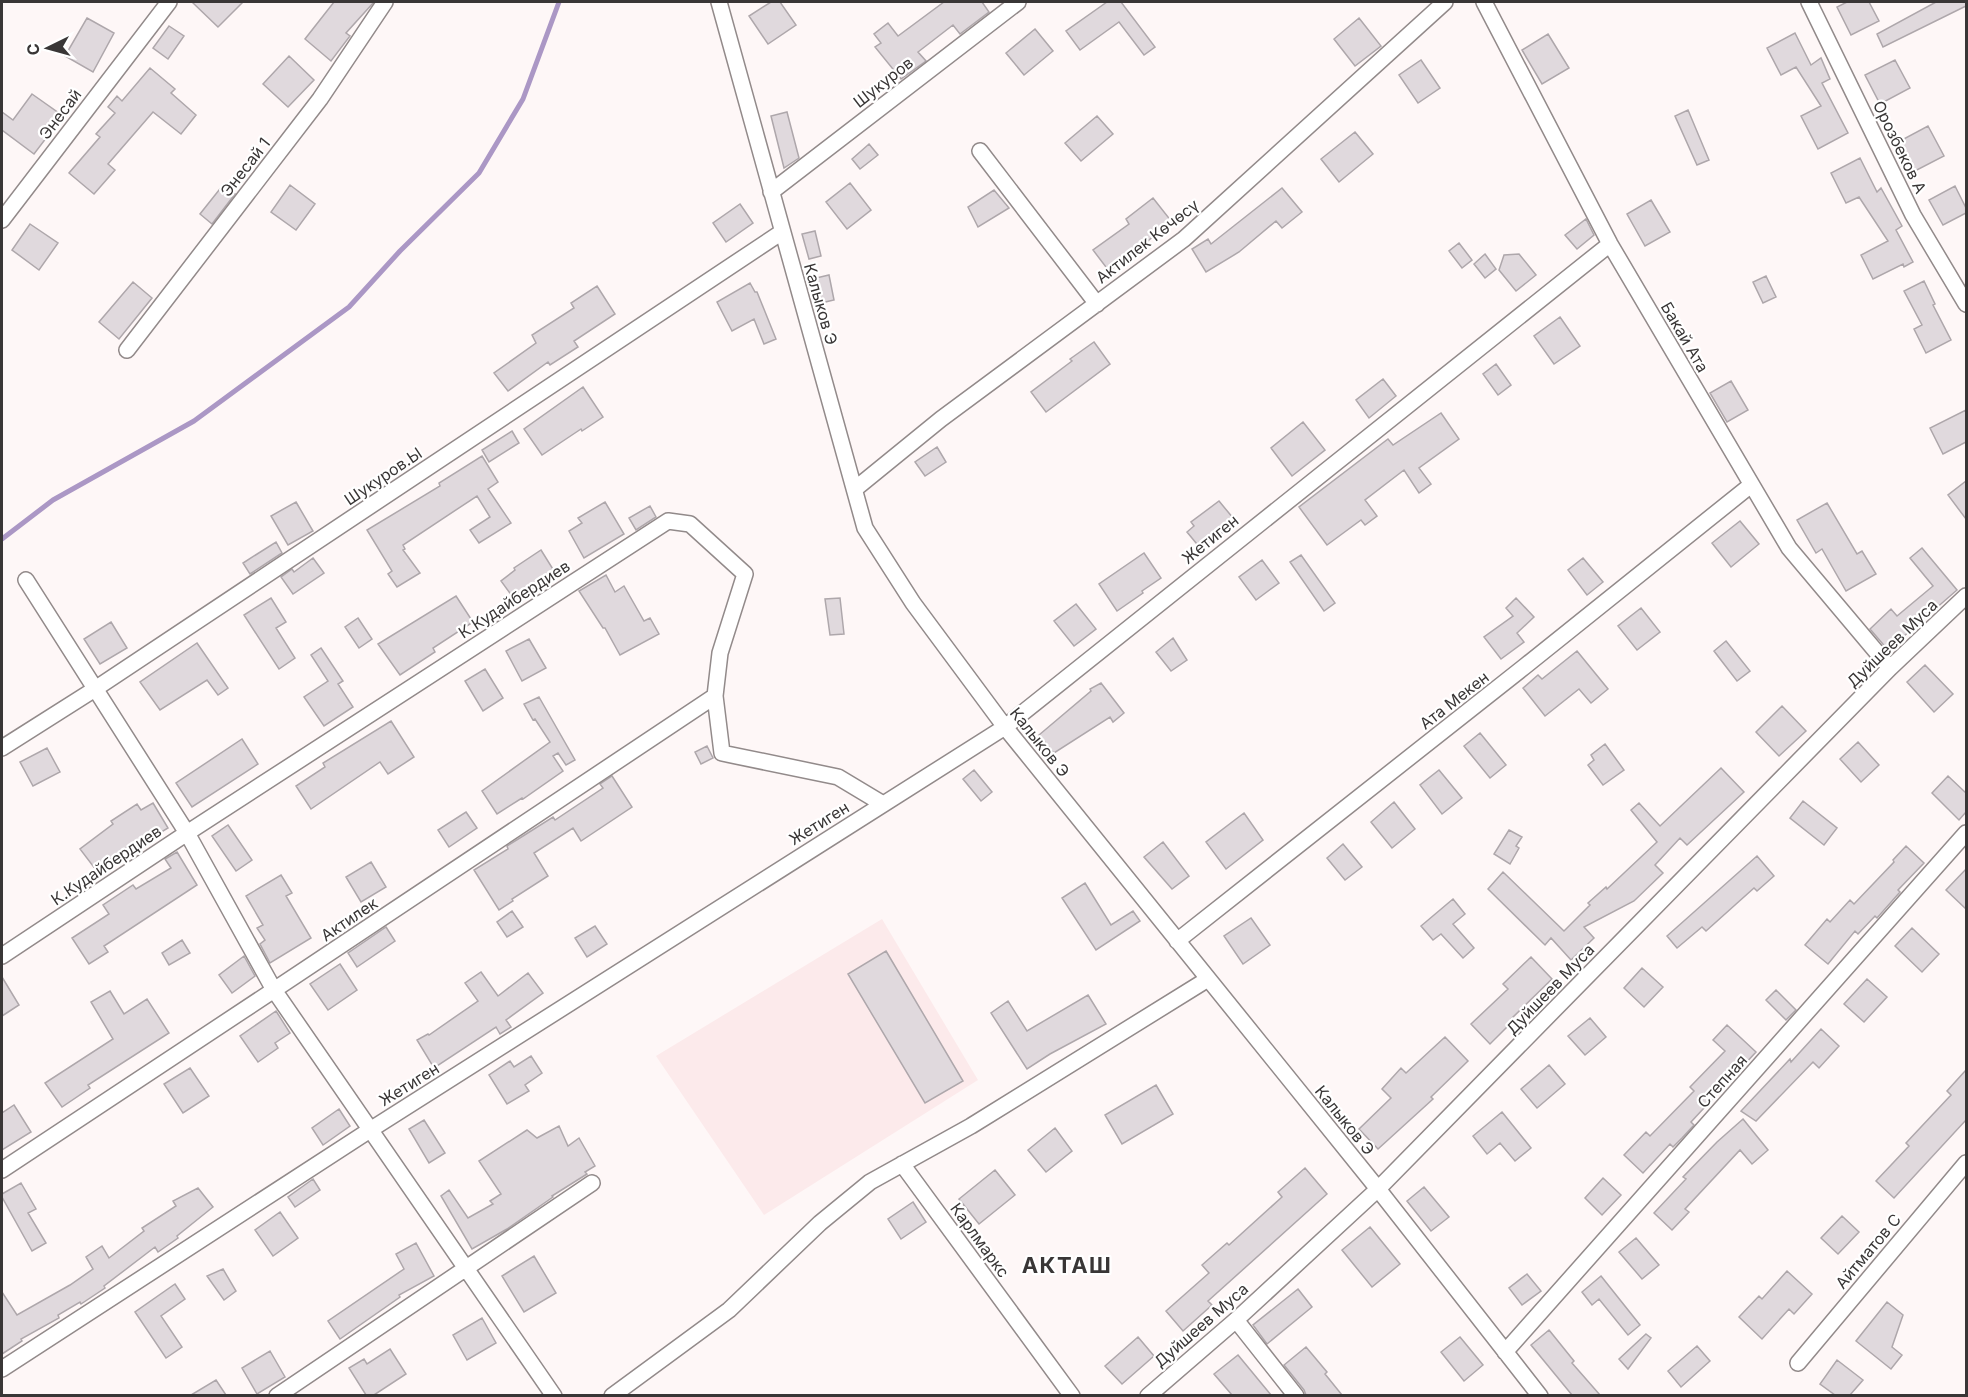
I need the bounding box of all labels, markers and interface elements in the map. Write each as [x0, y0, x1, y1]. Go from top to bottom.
north arrow [18, 18, 78, 78]
text: С [23, 42, 44, 56]
street label: Шукуров [849, 52, 917, 112]
street label: Энесай [34, 85, 86, 143]
street label: Орозбеков А [1869, 97, 1931, 197]
street label: Энесай 1 [216, 134, 274, 200]
street label: Актилек Көчөсү [1092, 195, 1202, 287]
street label: Калыков Э [800, 261, 842, 347]
street label: Бакай Ата [1657, 298, 1713, 376]
street label: Шукуров.Ы [340, 443, 426, 509]
street label: Жетиген [1178, 510, 1242, 568]
street label: К.Кудайбердиев [455, 556, 573, 642]
street label: Дуйшеев Муса [1842, 595, 1942, 691]
street label: Ата Мекен [1415, 667, 1493, 733]
street label: Калыков Э [1006, 703, 1074, 781]
street label: Жетиген [785, 797, 853, 849]
street label: К.Кудайбердиев [47, 821, 165, 909]
street label: Актилек [317, 893, 381, 945]
street label: Дуйшеев Муса [1502, 939, 1598, 1039]
street label: Степная [1693, 1050, 1751, 1112]
street label: Жетиген [375, 1058, 443, 1110]
street label: Калыков Э [1311, 1081, 1379, 1159]
street label: Карлмаркс [946, 1199, 1014, 1281]
street label: Айтматов С [1831, 1210, 1905, 1292]
district label: АКТАШ [1022, 1252, 1112, 1278]
street label: Дуйшеев Муса [1150, 1279, 1252, 1371]

